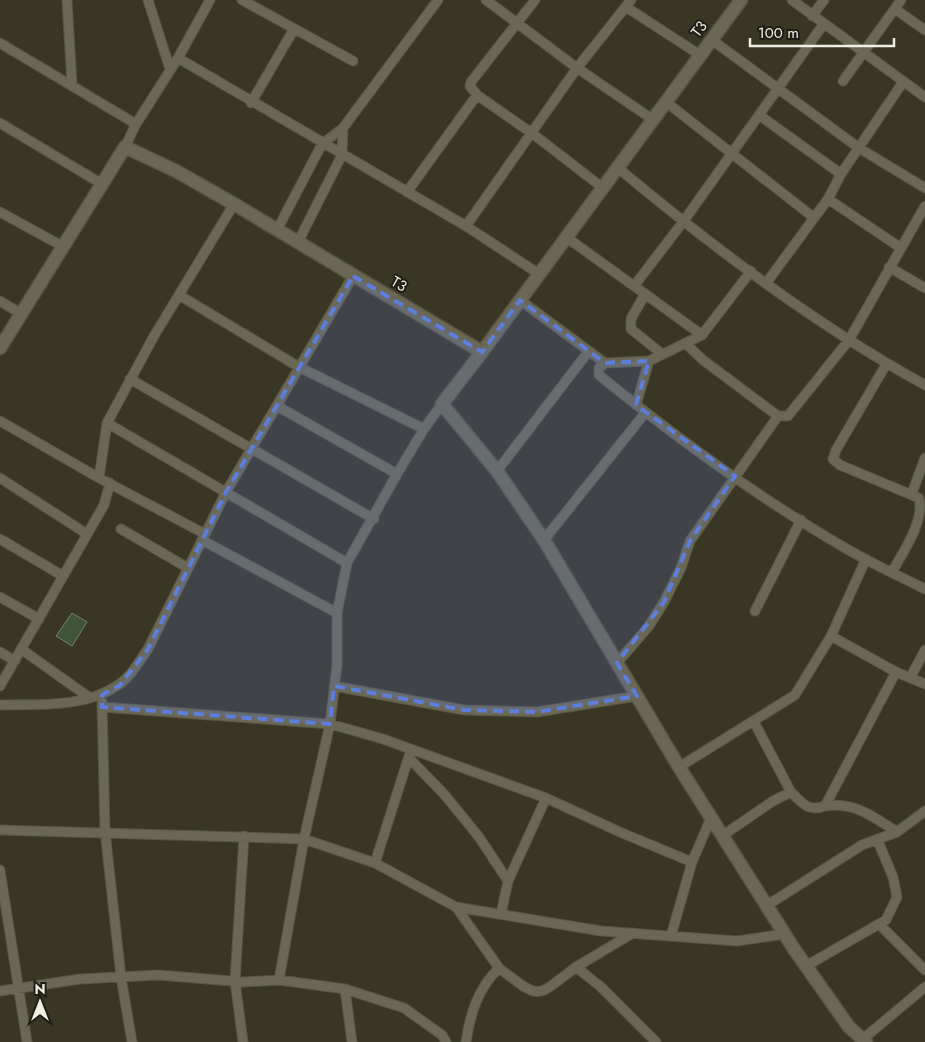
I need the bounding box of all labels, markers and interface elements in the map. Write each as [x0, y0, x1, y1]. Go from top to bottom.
scale bar [750, 15, 894, 47]
street label: T3 [686, 16, 712, 42]
text: 100 m [758, 22, 799, 44]
street label: T3 [387, 271, 411, 297]
north arrow [15, 977, 65, 1027]
text: N [34, 979, 46, 999]

